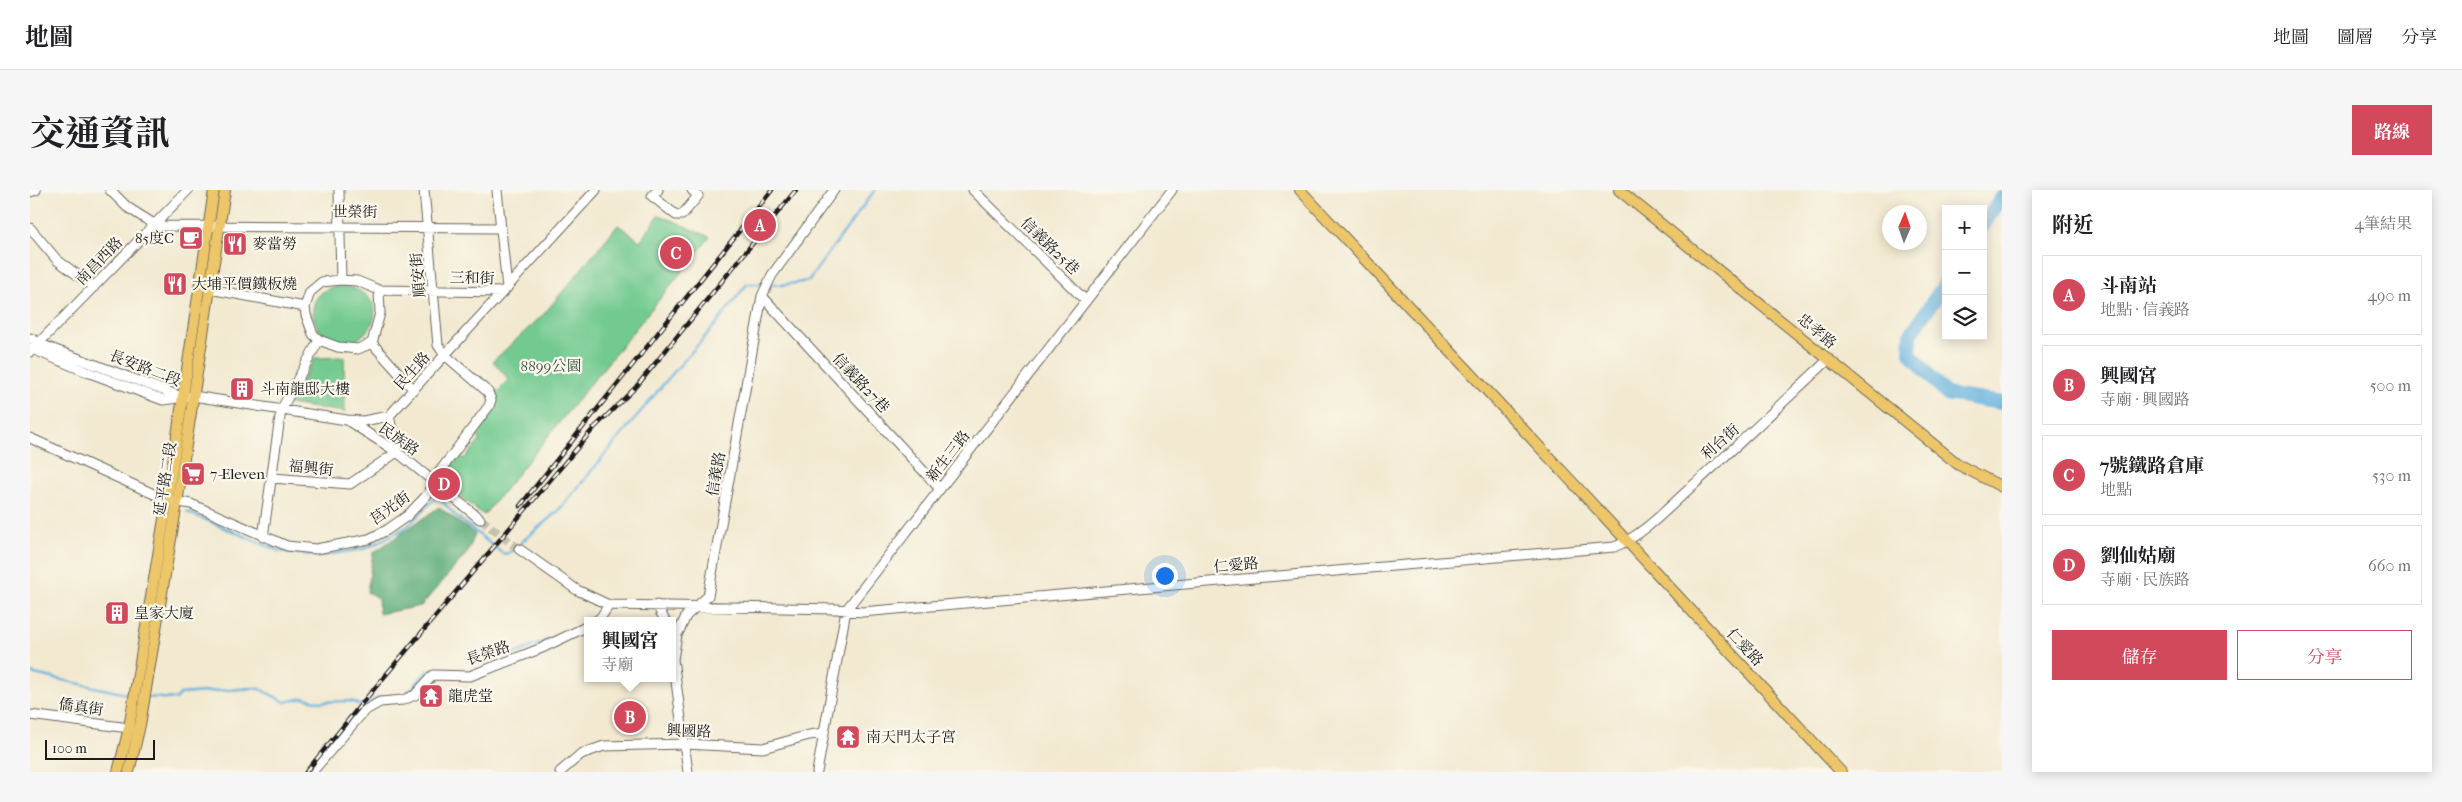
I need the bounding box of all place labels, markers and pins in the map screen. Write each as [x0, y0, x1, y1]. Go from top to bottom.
pin: A [744, 206, 776, 244]
cafe icon: 85度C [178, 225, 204, 251]
place label: 85度C [135, 229, 174, 247]
restaurant icon: 麥當勞 [222, 231, 248, 257]
pin: C [660, 234, 692, 272]
place label: 麥當勞 [252, 235, 297, 253]
restaurant icon: 大埔平價鐵板燒 [162, 271, 188, 297]
place label: 大埔平價鐵板燒 [192, 275, 297, 293]
building icon: 斗南龍邸大樓 [229, 376, 255, 402]
place label: 斗南龍邸大樓 [260, 380, 350, 398]
supermarket icon: 7-Eleven [180, 461, 206, 487]
place label: 7-Eleven [210, 465, 265, 483]
pin: D [428, 465, 460, 503]
building icon: 皇家大廈 [104, 600, 130, 626]
place label: 皇家大廈 [134, 604, 194, 622]
temple icon: 龍虎堂 [418, 683, 444, 709]
place label: 龍虎堂 [448, 687, 493, 705]
pin: B [614, 698, 646, 736]
temple icon: 南天門太子宮 [835, 724, 861, 750]
place label: 南天門太子宮 [866, 728, 956, 746]

